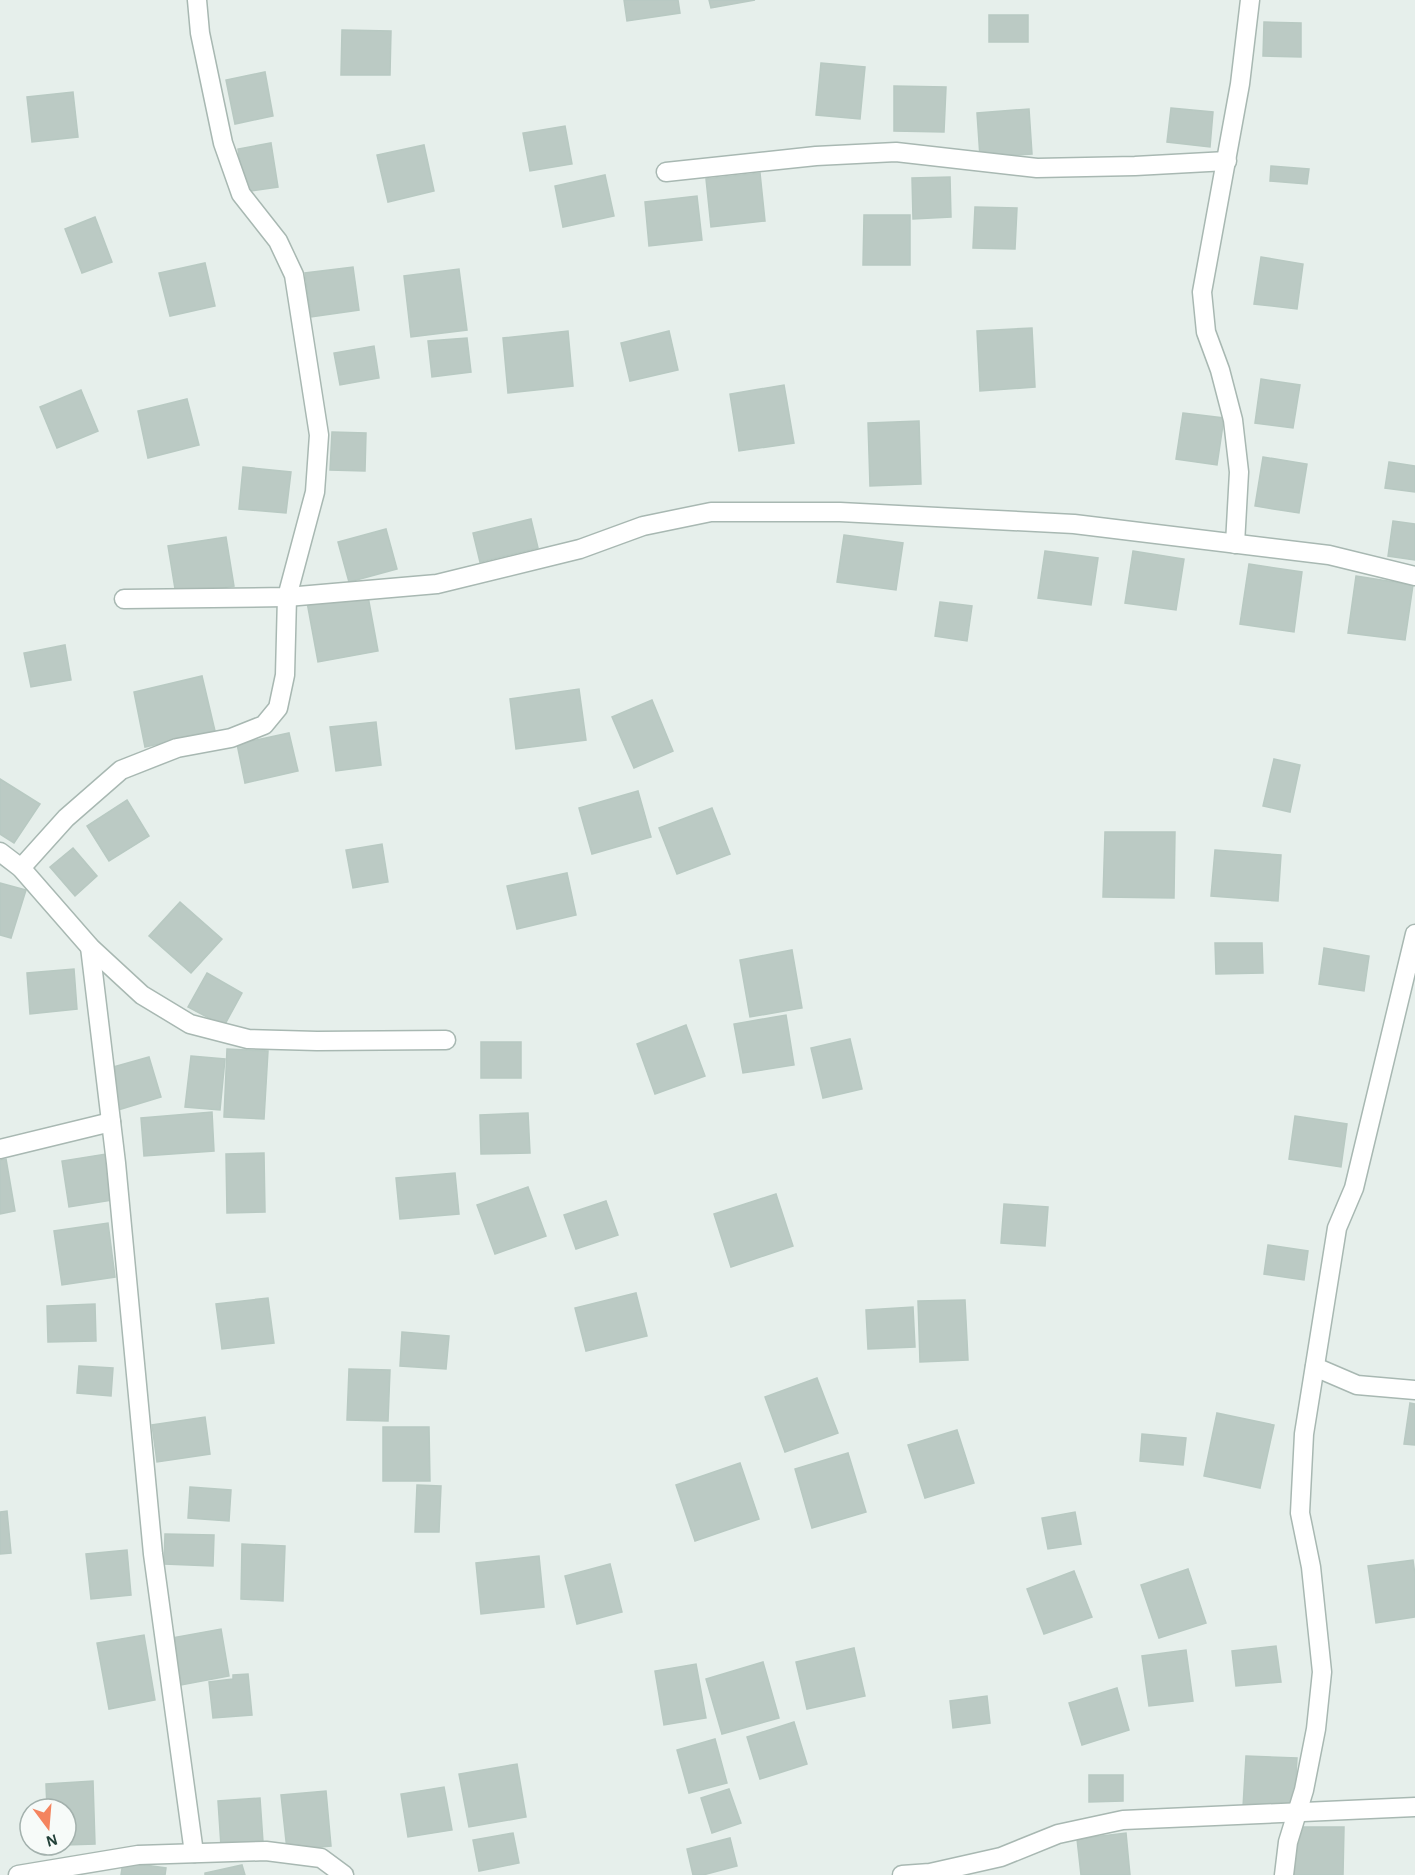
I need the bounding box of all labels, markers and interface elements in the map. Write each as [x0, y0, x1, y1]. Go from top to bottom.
north arrow [18, 1797, 78, 1857]
text: N [44, 1831, 59, 1850]

